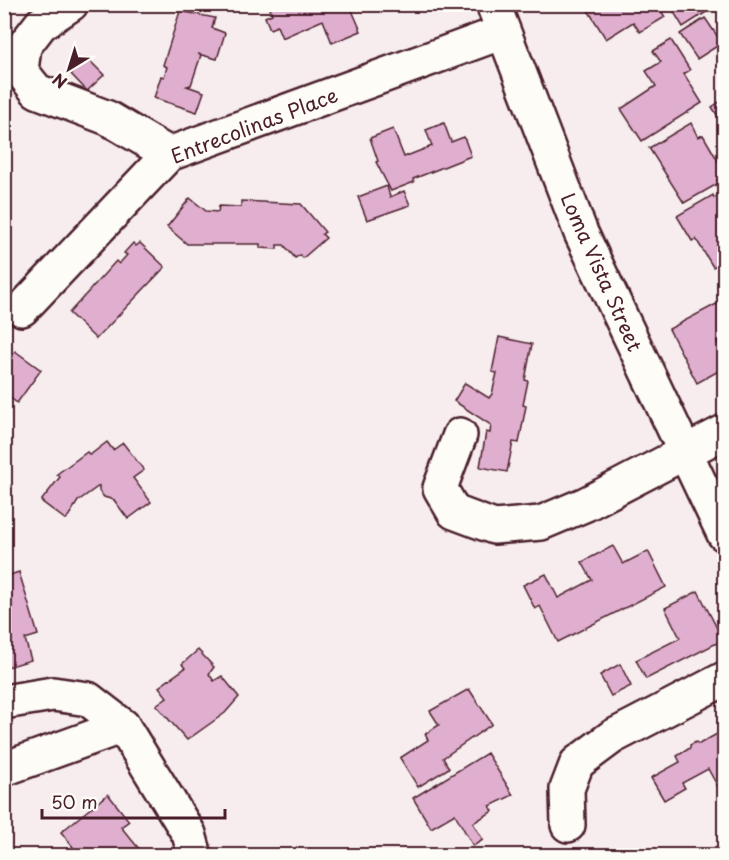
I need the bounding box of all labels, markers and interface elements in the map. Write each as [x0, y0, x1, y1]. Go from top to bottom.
north arrow [39, 39, 99, 99]
text: N [47, 68, 72, 95]
street label: Entrecolinas Place [166, 79, 342, 171]
street label: Loma Vista Street [554, 188, 650, 356]
scale bar [42, 782, 225, 820]
text: 50 m [51, 788, 98, 815]

